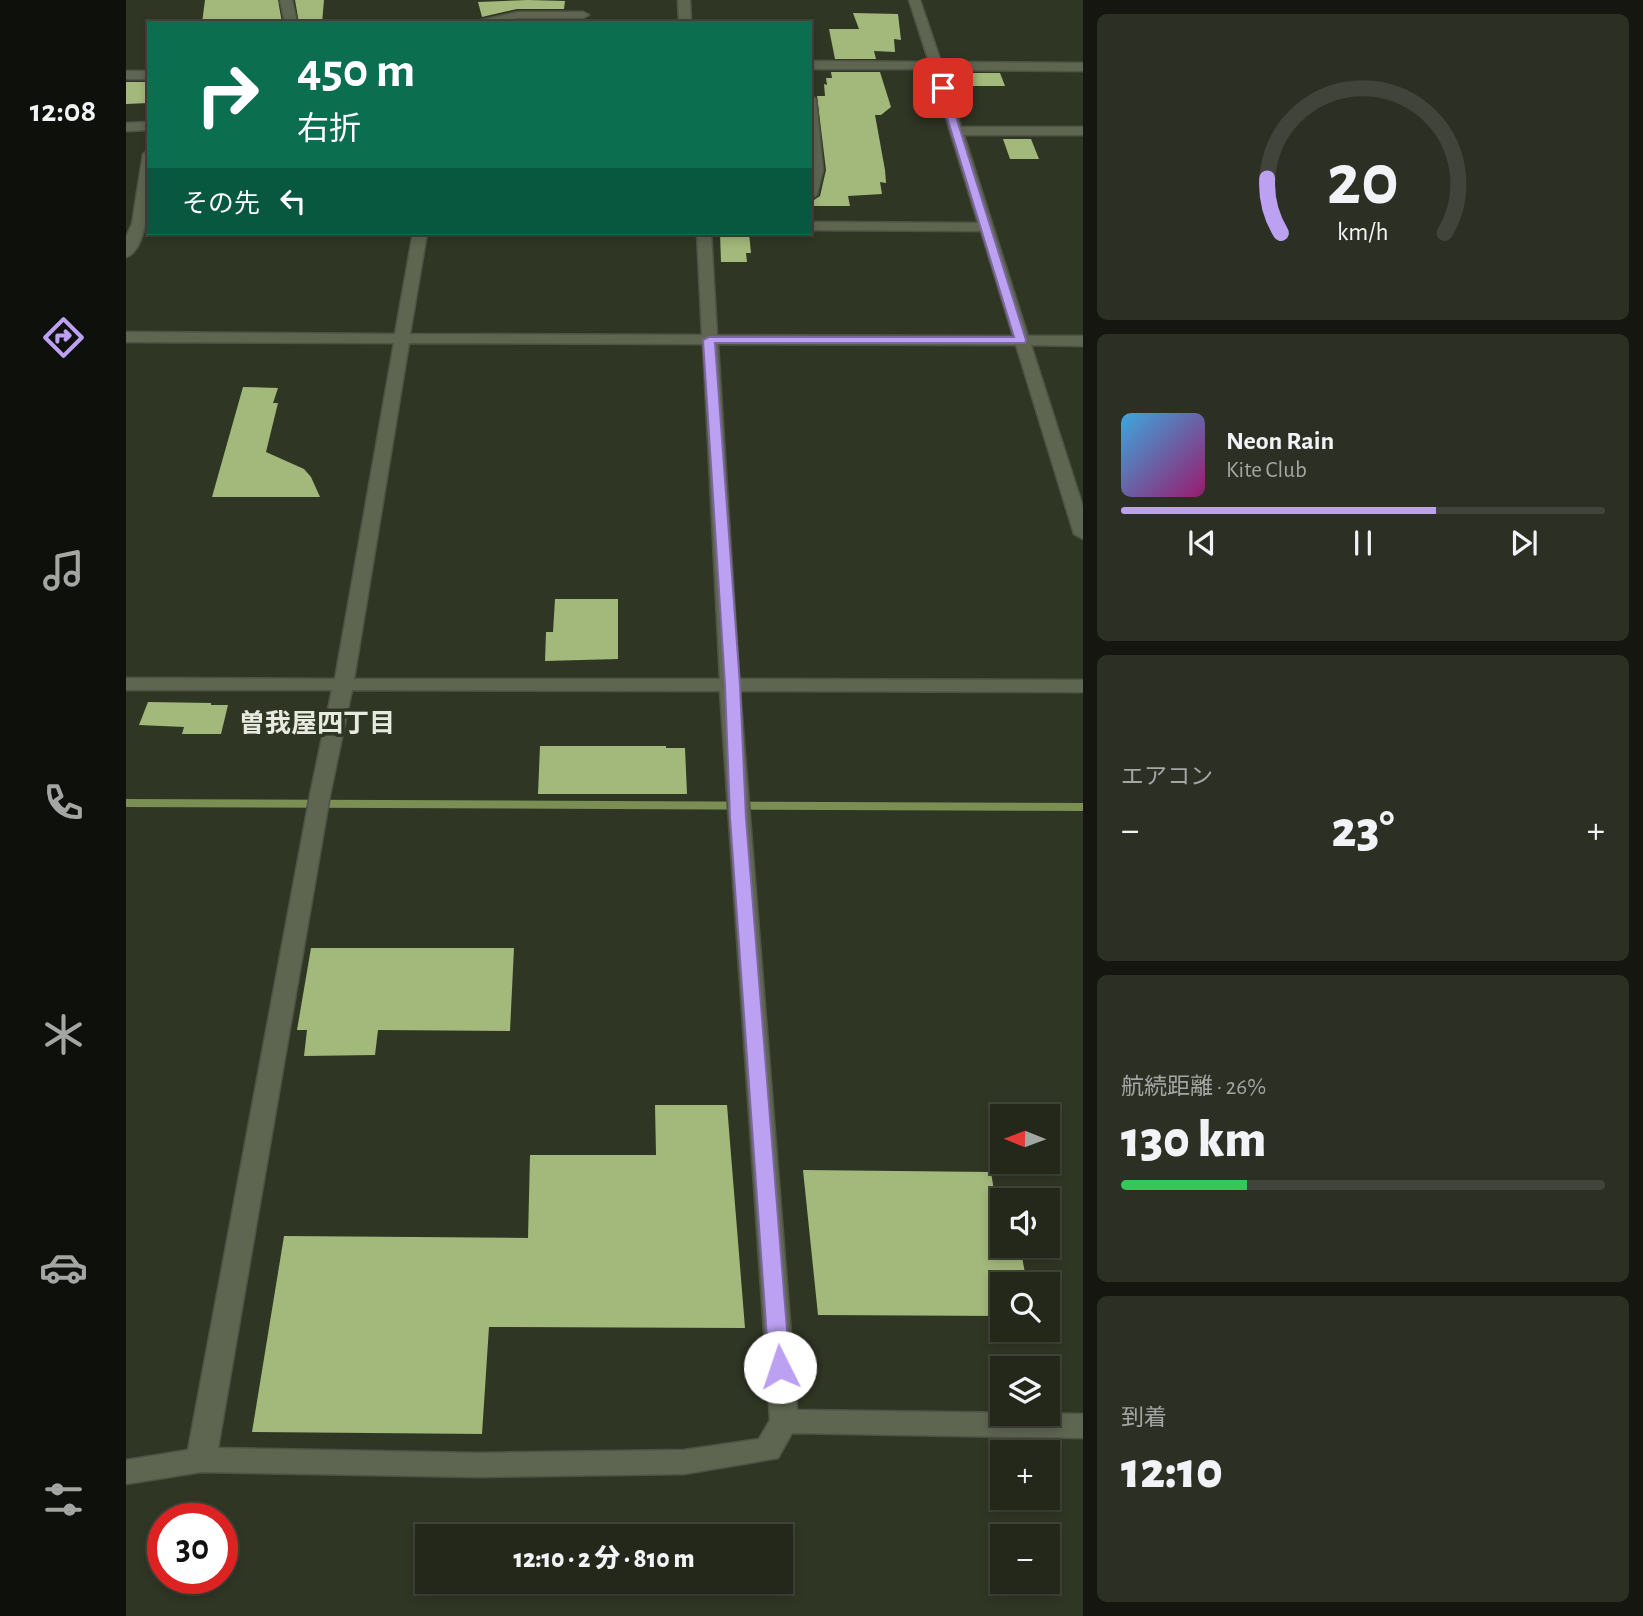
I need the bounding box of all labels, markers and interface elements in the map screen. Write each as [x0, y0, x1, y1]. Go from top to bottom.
text: 450 m [297, 47, 415, 96]
icon: right [182, 49, 273, 140]
pin [913, 58, 973, 118]
icon: arrive [924, 69, 962, 107]
text: 12:08 [30, 95, 96, 127]
text: 右折 [297, 113, 361, 145]
text: 20 [1327, 146, 1399, 219]
icon: left [274, 182, 312, 220]
text: その先 [182, 191, 260, 217]
text: km/h [1337, 220, 1389, 245]
icon: directions [39, 313, 88, 362]
text: Neon Rain [1226, 428, 1334, 454]
text: Kite Club [1226, 459, 1307, 482]
icon: previous [1183, 524, 1221, 562]
icon: pause [1344, 524, 1382, 562]
icon: next [1505, 524, 1543, 562]
icon: music [39, 546, 88, 595]
district label: 曽我屋四丁目 [239, 709, 395, 737]
text: エアコン [1121, 766, 1213, 789]
icon: phone [39, 778, 88, 827]
text: 23° [1332, 804, 1394, 856]
text: − [1121, 812, 1139, 850]
text: + [1587, 812, 1605, 850]
icon: climate [39, 1010, 88, 1059]
text: 航続距離 · 26% [1121, 1076, 1266, 1099]
north arrow [990, 1104, 1060, 1174]
map controls [990, 1104, 1060, 1594]
text: 130 km [1121, 1114, 1266, 1166]
button: sound [990, 1188, 1060, 1258]
icon: car [39, 1243, 88, 1292]
button: search [990, 1272, 1060, 1342]
position arrow [743, 1330, 817, 1404]
button: layers [990, 1356, 1060, 1426]
text: 到着 [1121, 1407, 1167, 1430]
button: + [990, 1440, 1060, 1510]
text: 12:10 [1121, 1445, 1223, 1497]
icon: filters [39, 1475, 88, 1524]
speed limit sign: 30 [147, 1503, 238, 1594]
button: − [990, 1524, 1060, 1594]
text: 12:10 · 2 分 · 810 m [513, 1546, 695, 1572]

